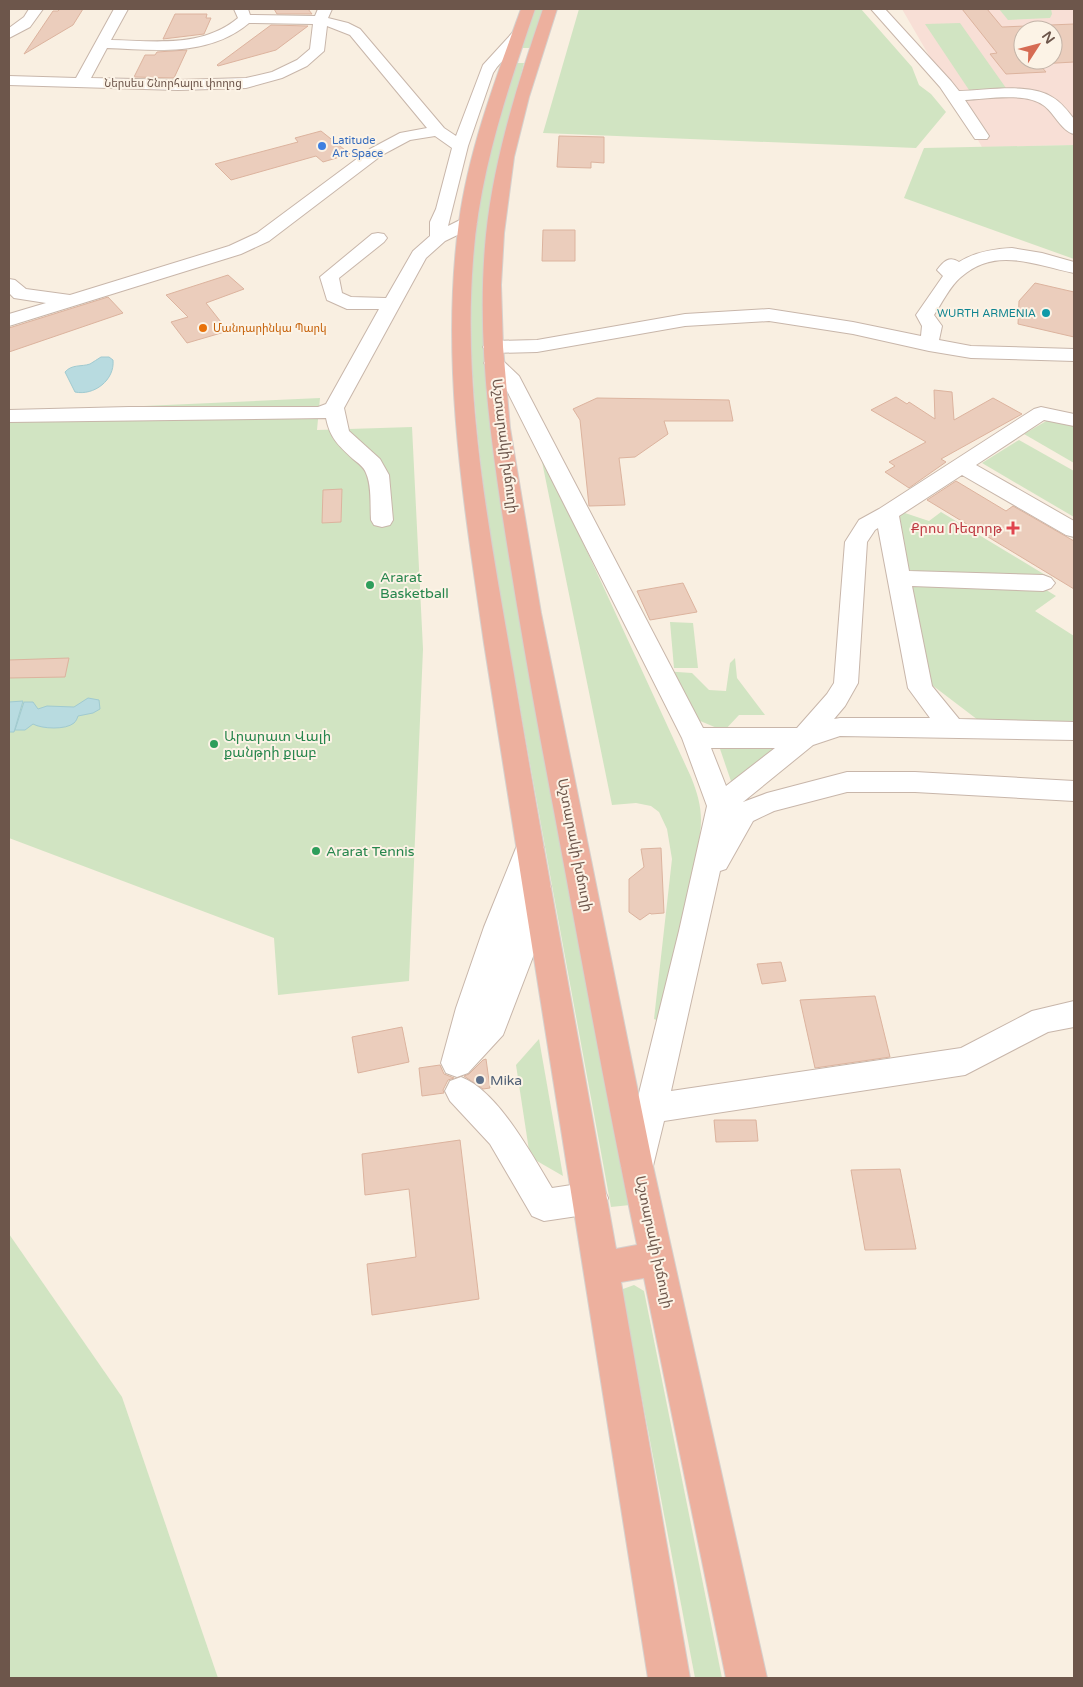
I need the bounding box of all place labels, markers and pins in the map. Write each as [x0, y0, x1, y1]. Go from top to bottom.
place label: Latitude Art Space [332, 134, 383, 160]
marker: Latitude Art Space [316, 140, 328, 152]
place label: WURTH ARMENIA [937, 307, 1036, 320]
marker: WURTH ARMENIA [1040, 307, 1052, 319]
marker: Մանդարինկա Պարկ [197, 322, 209, 334]
place label: Մանդարինկա Պարկ [213, 322, 327, 335]
place label: Քրոս Ռեզորթ [911, 520, 1003, 537]
marker: Քրոս Ռեզորթ [1006, 521, 1020, 535]
place label: Ararat Basketball [380, 569, 449, 602]
marker: Ararat Basketball [364, 579, 376, 591]
place label: Արարատ Վալի քանթրի քլաբ [224, 728, 331, 761]
marker: Արարատ Վալի քանթրի քլաբ [208, 738, 220, 750]
place label: Ararat Tennis [326, 843, 415, 860]
marker: Ararat Tennis [310, 845, 322, 857]
place label: Mika [490, 1072, 522, 1089]
marker: Mika [474, 1074, 486, 1086]

